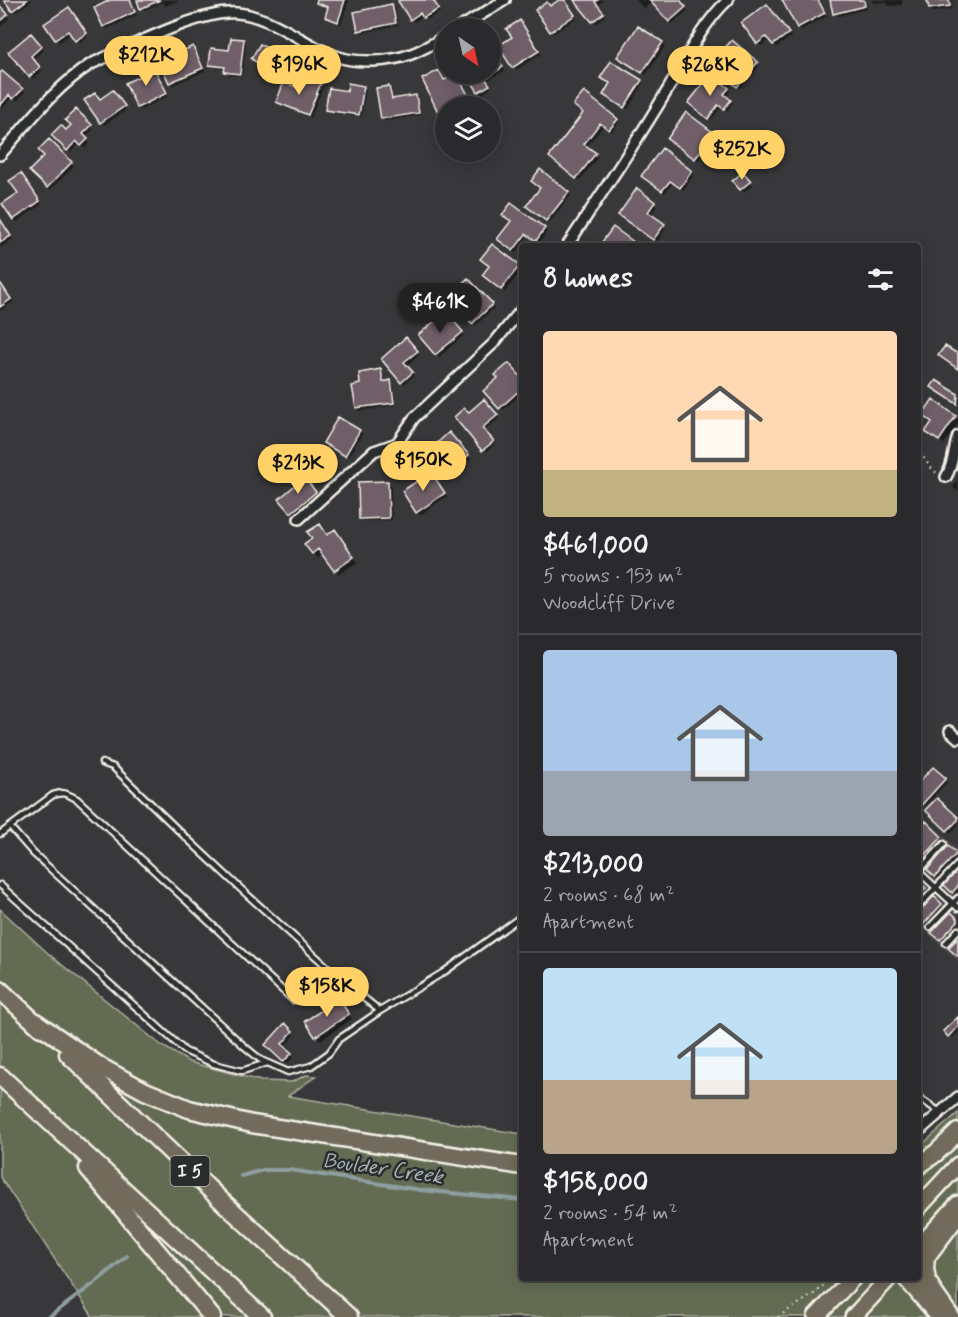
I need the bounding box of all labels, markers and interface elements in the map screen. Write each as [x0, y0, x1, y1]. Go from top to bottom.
north arrow [435, 18, 501, 84]
map controls [435, 18, 501, 162]
pin: $212K [104, 36, 188, 87]
text: $212K [118, 42, 174, 69]
pin: $196K [257, 45, 341, 96]
pin: $268K [668, 46, 752, 97]
text: $196K [271, 51, 327, 78]
text: $268K [681, 52, 739, 79]
button: layers [435, 96, 501, 162]
pin: $252K [700, 130, 784, 181]
text: $252K [713, 136, 771, 163]
text: 8 homes [543, 262, 633, 296]
icon: filters [864, 263, 897, 296]
pin: $461K [398, 283, 482, 334]
text: $461K [412, 289, 468, 316]
icon: home [666, 370, 774, 478]
pin: $150K [381, 441, 465, 492]
pin: $213K [256, 444, 340, 495]
text: $150K [394, 447, 452, 474]
text: $213K [272, 450, 324, 477]
text: $461,000 [543, 529, 649, 563]
text: 5 rooms · 153 m² [543, 563, 683, 590]
text: Woodcliff Drive [543, 590, 675, 617]
icon: home [666, 689, 774, 797]
text: $213,000 [543, 848, 644, 882]
text: 2 rooms · 68 m² [543, 882, 674, 909]
text: Apartment [543, 909, 634, 936]
pin: $158K [285, 967, 369, 1018]
text: $158K [299, 973, 355, 1000]
icon: home [666, 1007, 774, 1115]
water label: Boulder Creek [321, 1147, 446, 1191]
road number: I 5 [170, 1156, 210, 1186]
text: $158,000 [543, 1166, 648, 1200]
text: 2 rooms · 54 m² [543, 1200, 677, 1227]
text: Apartment [543, 1227, 634, 1254]

